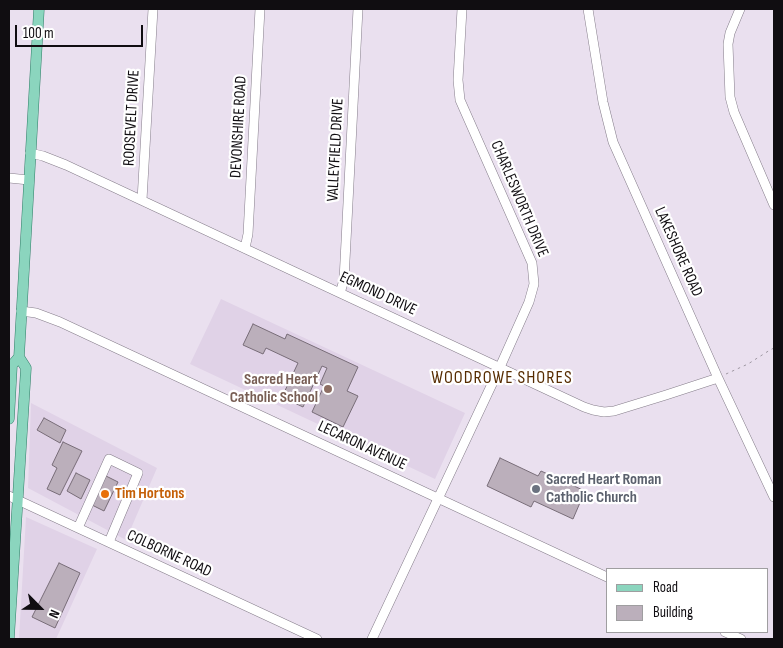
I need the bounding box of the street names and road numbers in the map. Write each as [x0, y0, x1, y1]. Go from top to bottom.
street label: ROOSEVELT DRIVE [120, 69, 144, 167]
street label: DEVONSHIRE ROAD [227, 75, 251, 179]
street label: VALLEYFIELD DRIVE [324, 98, 348, 202]
street label: CHARLESWORTH DRIVE [486, 138, 552, 260]
street label: LAKESHORE ROAD [650, 204, 706, 300]
street label: EGMOND DRIVE [336, 268, 420, 320]
street label: LECARON AVENUE [315, 417, 409, 475]
street label: COLBORNE ROAD [124, 526, 214, 582]

